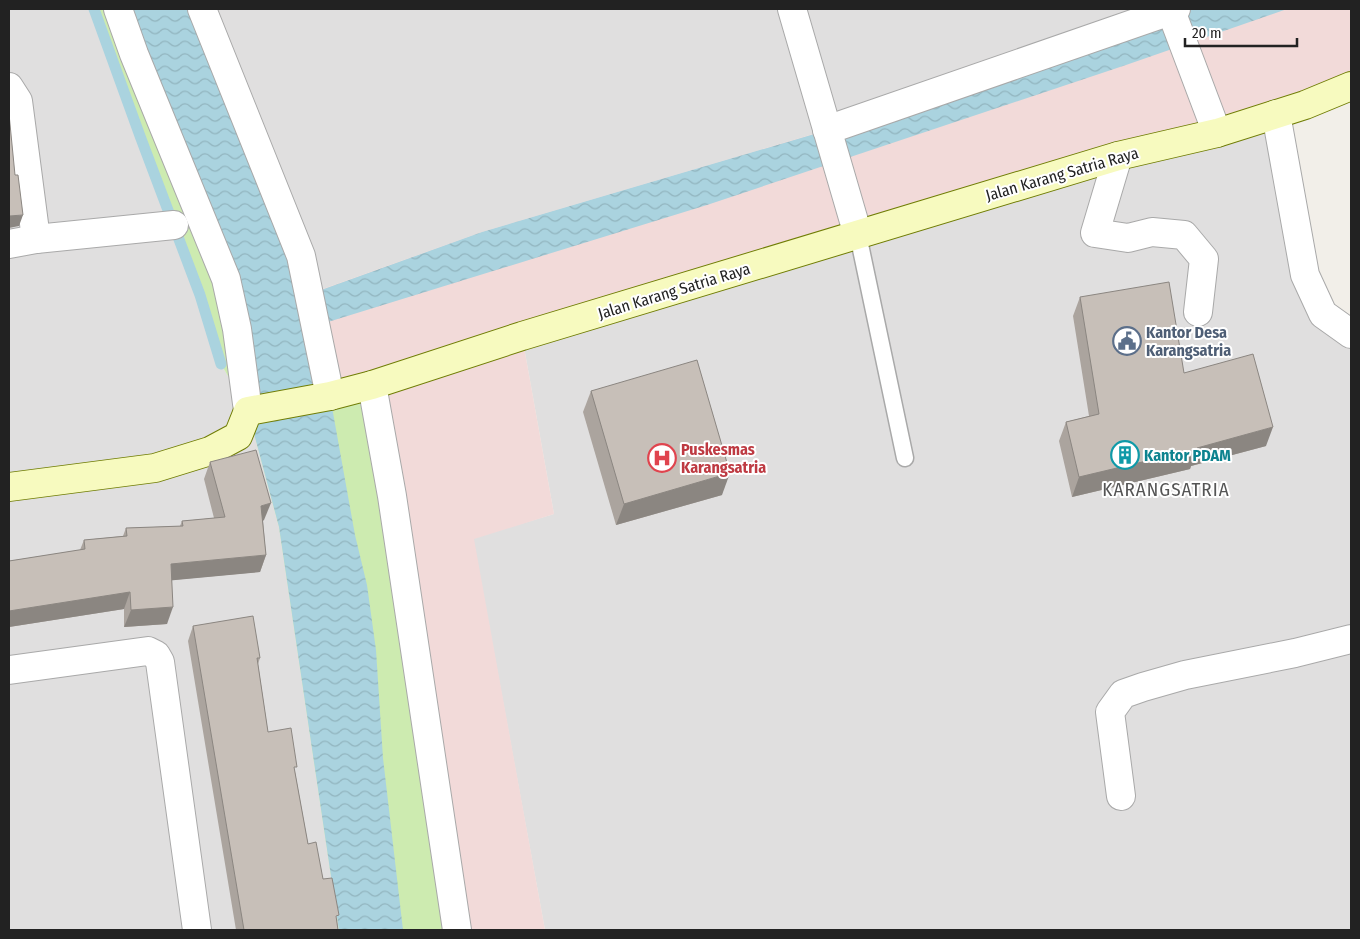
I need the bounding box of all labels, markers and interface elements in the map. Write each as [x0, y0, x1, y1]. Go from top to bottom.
scale bar [1185, 15, 1298, 47]
text: 20 m [1192, 24, 1222, 42]
street label: Jalan Karang Satria Raya [983, 143, 1141, 205]
street label: Jalan Karang Satria Raya [596, 259, 753, 323]
place label: Kantor Desa Karangsatria [1146, 323, 1231, 360]
public building icon: Kantor Desa Karangsatria [1112, 326, 1142, 356]
place label: Puskesmas Karangsatria [681, 440, 766, 477]
building icon: Kantor PDAM [1110, 440, 1140, 470]
hospital icon: Puskesmas Karangsatria [647, 443, 677, 473]
place label: Kantor PDAM [1144, 446, 1231, 465]
district label: KARANGSATRIA [1102, 478, 1230, 501]

